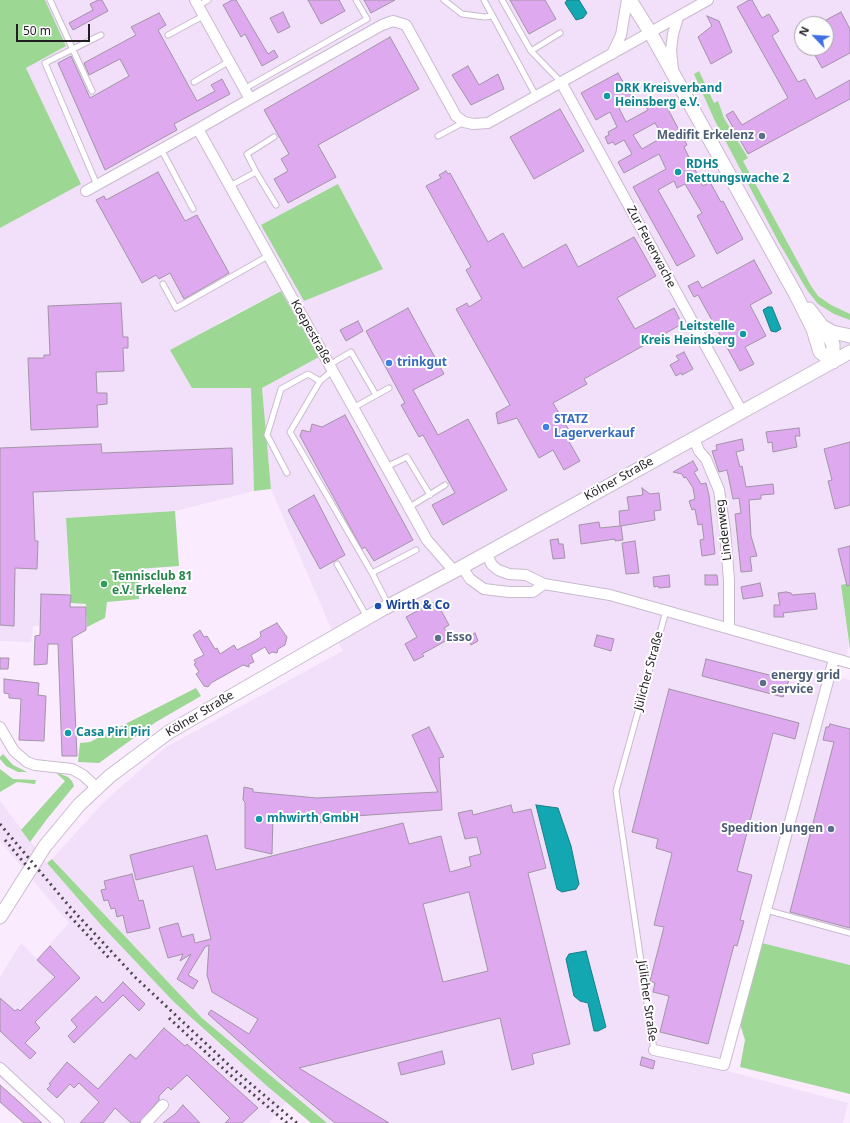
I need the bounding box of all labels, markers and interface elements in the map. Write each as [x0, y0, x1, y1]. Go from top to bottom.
scale bar [18, 16, 92, 42]
north arrow [794, 16, 834, 56]
text: 50 m [23, 22, 51, 39]
text: N [795, 24, 812, 38]
place label: DRK Kreisverband Heinsberg e.V. [615, 82, 722, 110]
marker: DRK Kreisverband Heinsberg e.V. [602, 91, 612, 101]
place label: Medifit Erkelenz [657, 129, 754, 143]
marker: Medifit Erkelenz [757, 131, 767, 141]
place label: RDHS Rettungswache 2 [686, 158, 789, 186]
marker: RDHS Rettungswache 2 [673, 167, 683, 177]
street label: Zur Feuerwache [623, 204, 679, 290]
street label: Koepestraße [287, 297, 335, 367]
place label: Leitstelle Kreis Heinsberg [641, 320, 735, 348]
marker: Leitstelle Kreis Heinsberg [738, 329, 748, 339]
place label: trinkgut [397, 356, 447, 370]
marker: trinkgut [384, 358, 394, 368]
place label: STATZ Lagerverkauf [554, 413, 634, 441]
marker: STATZ Lagerverkauf [541, 422, 551, 432]
street label: Kölner Straße [582, 454, 656, 504]
street label: Lindenweg [713, 498, 735, 562]
place label: Tennisclub 81 e.V. Erkelenz [112, 570, 192, 598]
marker: Tennisclub 81 e.V. Erkelenz [99, 579, 109, 589]
place label: Wirth & Co [386, 599, 450, 613]
marker: Wirth & Co [373, 601, 383, 611]
street label: Jülicher Straße [631, 630, 667, 712]
place label: Esso [446, 631, 472, 645]
marker: Esso [433, 633, 443, 643]
place label: energy grid service [771, 669, 840, 697]
marker: energy grid service [758, 678, 768, 688]
street label: Kölner Straße [163, 688, 237, 740]
place label: Casa Piri Piri [76, 726, 150, 740]
marker: Casa Piri Piri [63, 728, 73, 738]
place label: mhwirth GmbH [267, 812, 359, 826]
marker: mhwirth GmbH [254, 814, 264, 824]
place label: Spedition Jungen [721, 822, 823, 836]
marker: Spedition Jungen [826, 824, 836, 834]
street label: Jülicher Straße [634, 960, 660, 1042]

